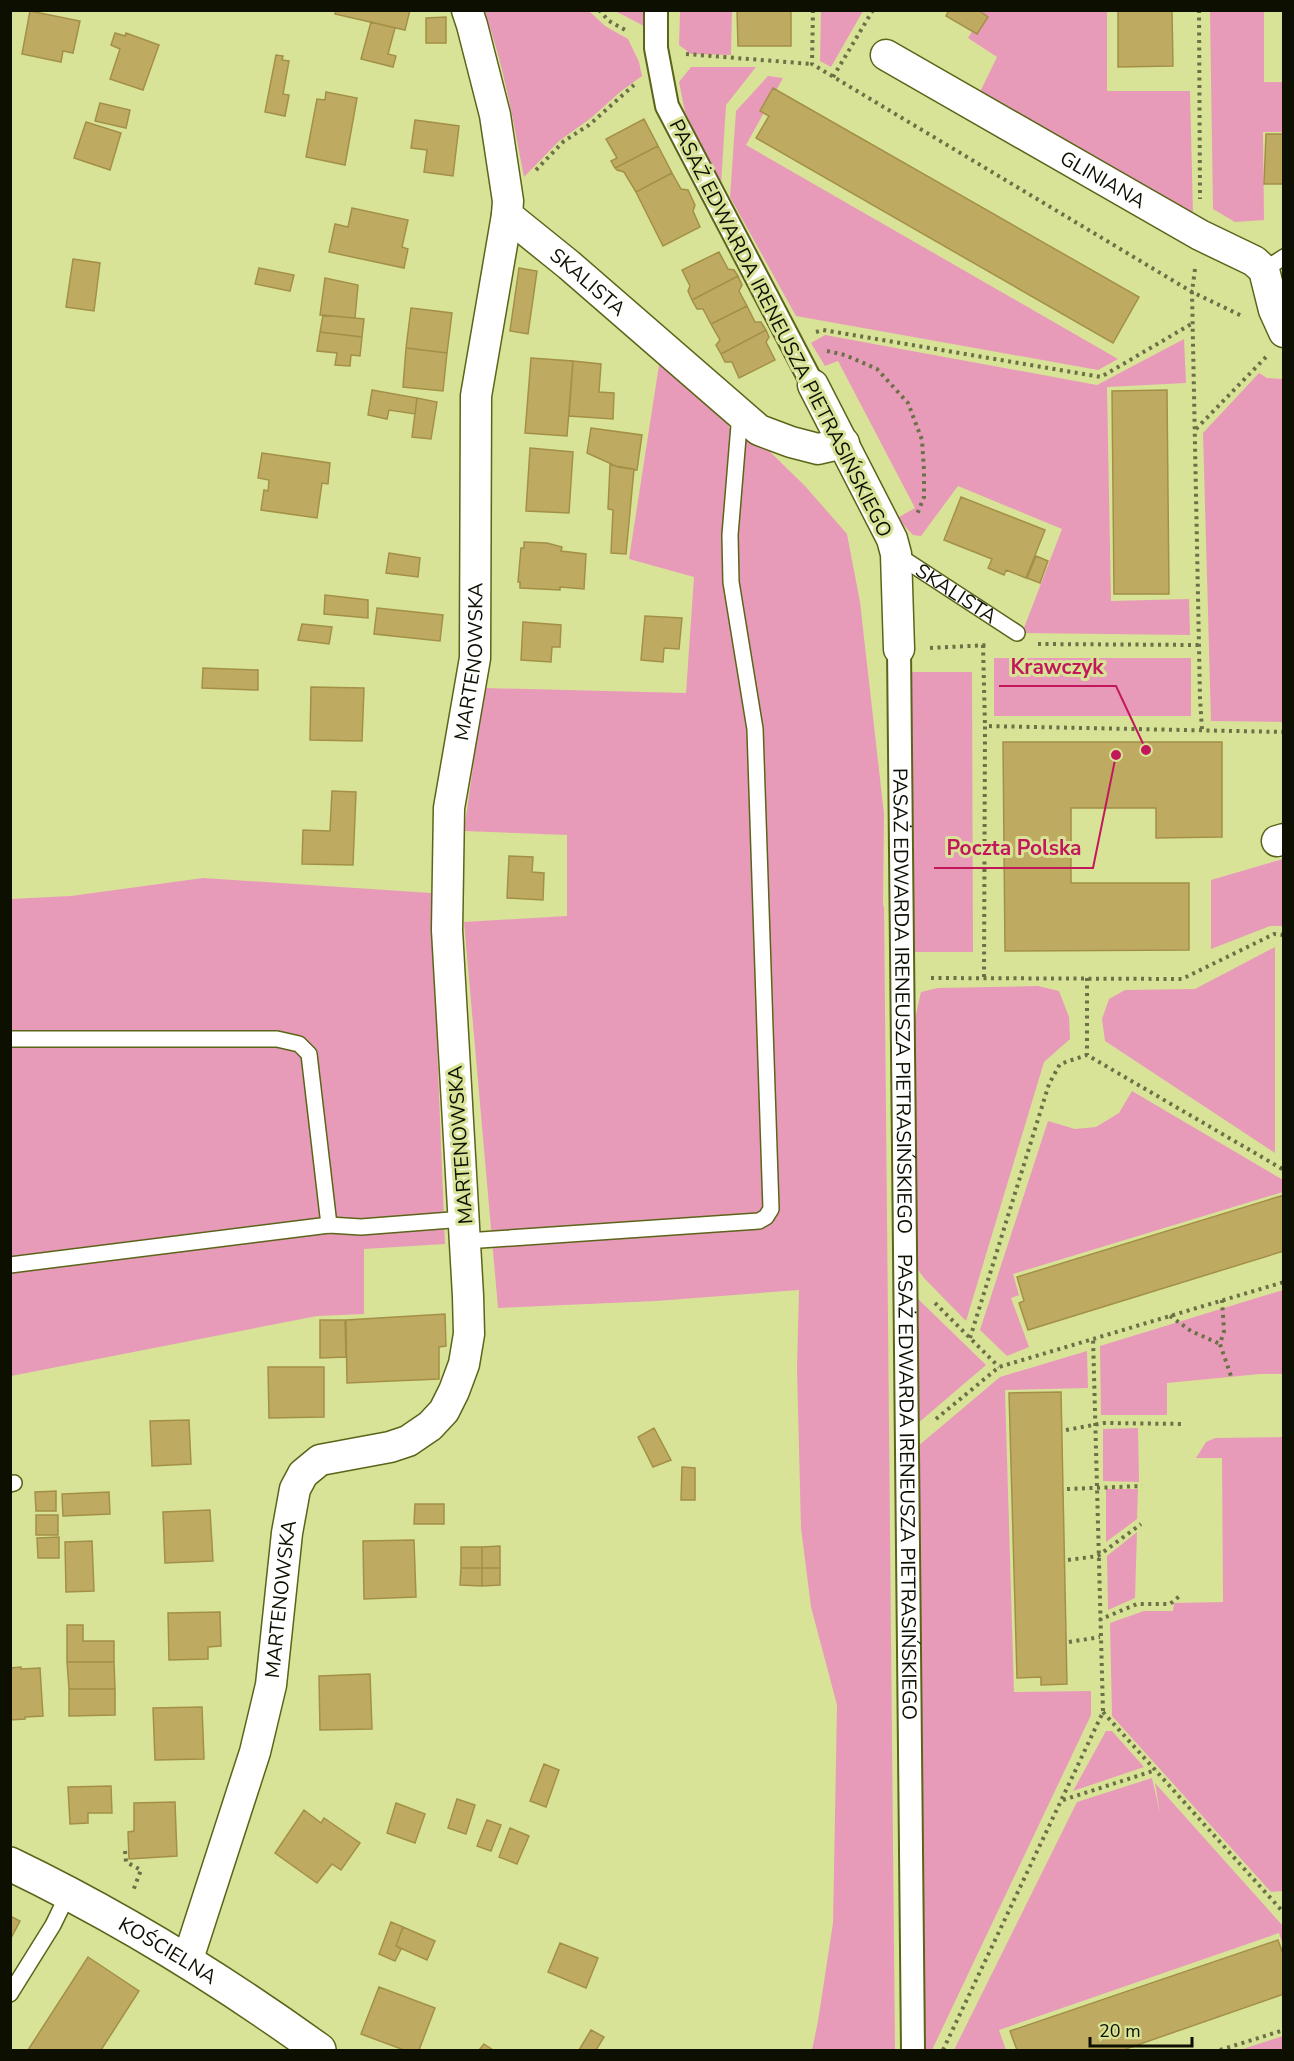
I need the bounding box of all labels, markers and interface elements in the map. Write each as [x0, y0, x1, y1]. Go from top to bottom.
street label: PASAŻ EDWARDA IRENEUSZA PIETRASIŃSKIEGO [663, 115, 898, 542]
street label: GLINIANA [1055, 145, 1151, 215]
street label: SKALISTA [544, 242, 632, 323]
street label: SKALISTA [910, 557, 1002, 630]
street label: MARTENOWSKA [448, 582, 489, 743]
callout: Krawczyk [999, 647, 1116, 686]
text: Krawczyk [1010, 653, 1104, 681]
street label: PASAŻ EDWARDA IRENEUSZA PIETRASIŃSKIEGO [886, 768, 918, 1234]
callout: Poczta Polska [934, 829, 1093, 868]
text: Poczta Polska [946, 834, 1082, 862]
street label: MARTENOWSKA [441, 1064, 480, 1225]
street label: PASAŻ EDWARDA IRENEUSZA PIETRASIŃSKIEGO [891, 1254, 923, 1720]
street label: MARTENOWSKA [259, 1517, 303, 1680]
street label: KOŚCIELNA [114, 1911, 222, 1991]
scale bar [1090, 2010, 1192, 2048]
text: 20 m [1099, 2019, 1141, 2043]

